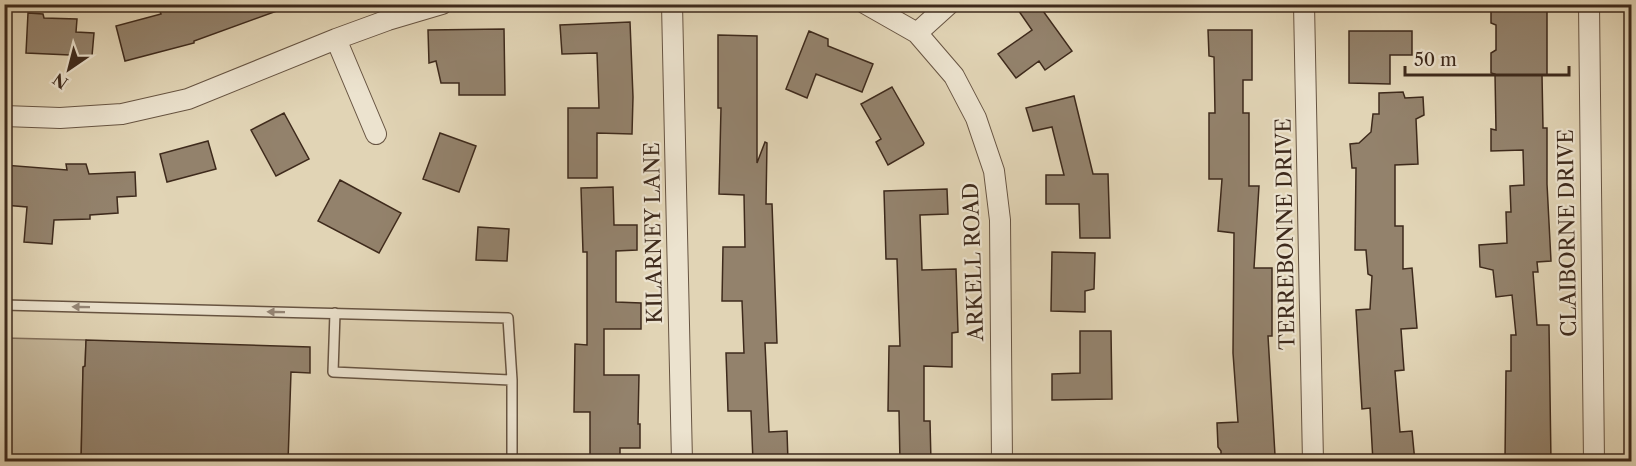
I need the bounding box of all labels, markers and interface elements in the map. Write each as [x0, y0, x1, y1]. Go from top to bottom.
north arrow [39, 39, 99, 99]
scale bar [1405, 39, 1568, 77]
text: 50 m [1414, 49, 1457, 71]
text: N [49, 69, 72, 93]
street label: TERREBONNE DRIVE [1270, 118, 1300, 350]
street label: CLAIBORNE DRIVE [1553, 129, 1581, 337]
street label: KILARNEY LANE [639, 142, 667, 324]
street label: ARKELL ROAD [958, 182, 988, 343]
one-way arrow [72, 302, 91, 312]
one-way arrow [267, 307, 286, 317]

